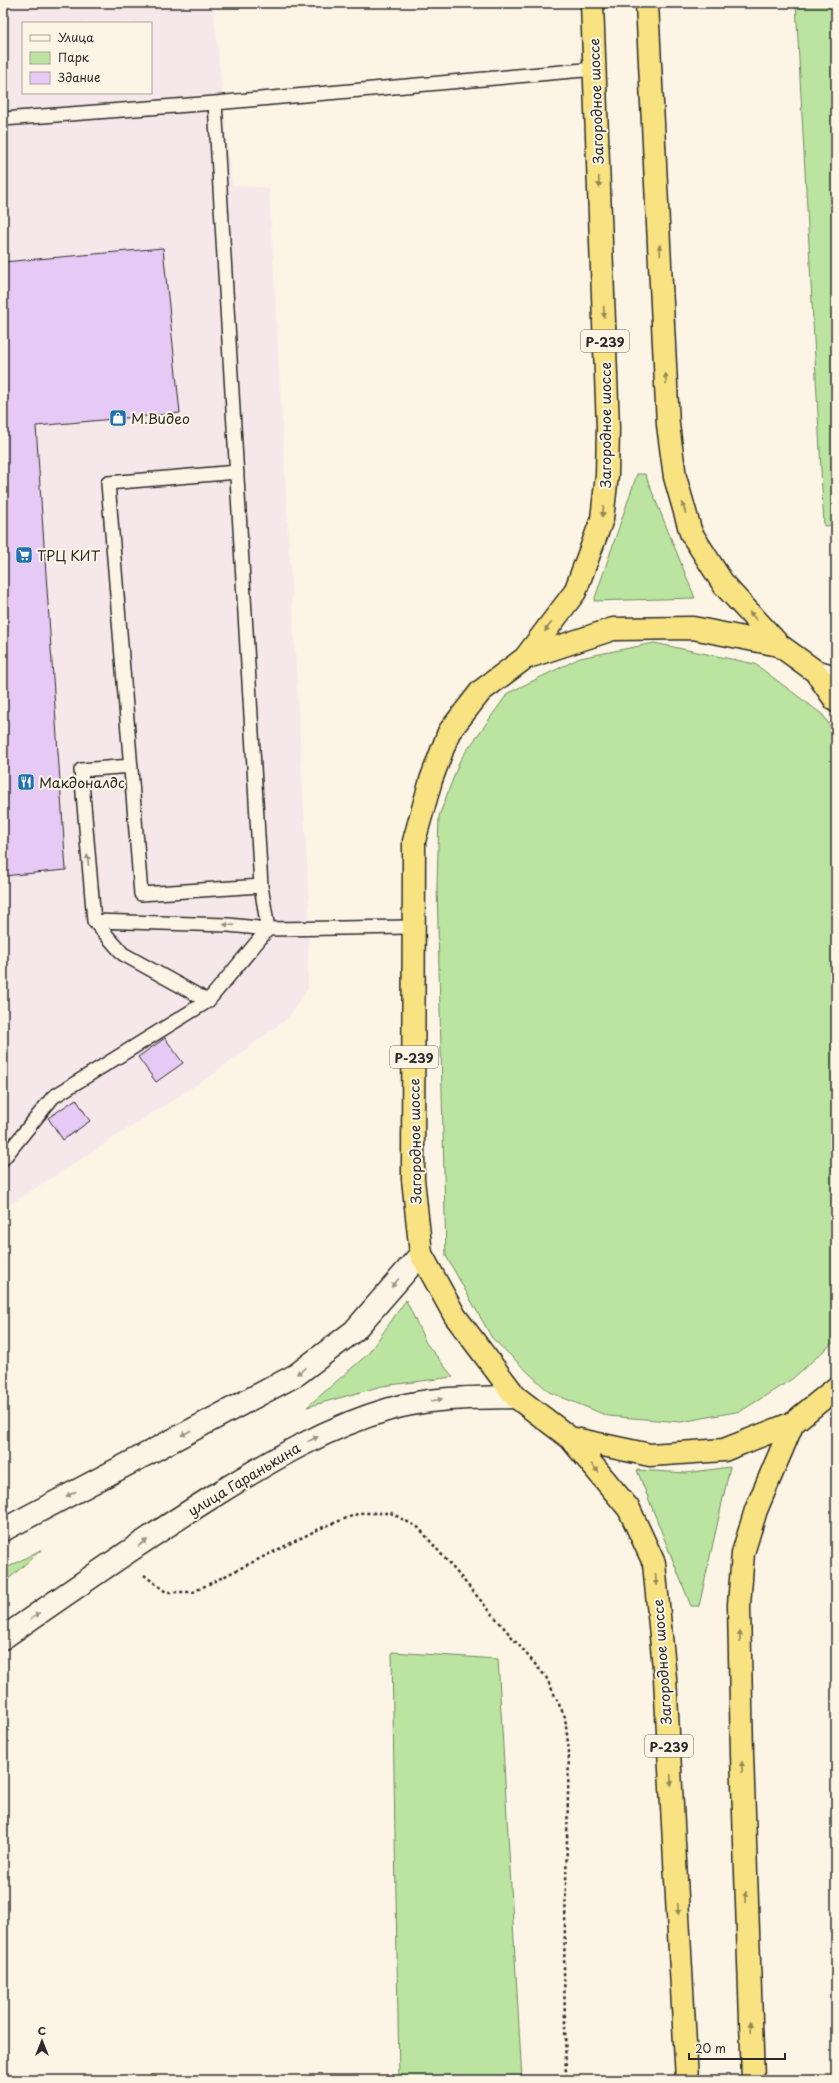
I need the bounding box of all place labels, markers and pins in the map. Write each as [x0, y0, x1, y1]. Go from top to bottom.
shop icon: М.Видео [108, 408, 128, 428]
place label: М.Видео [131, 408, 190, 429]
supermarket icon: ТРЦ КИТ [14, 545, 34, 565]
place label: ТРЦ КИТ [37, 545, 101, 566]
restaurant icon: Макдоналдс [16, 772, 36, 792]
place label: Макдоналдс [39, 772, 125, 793]

